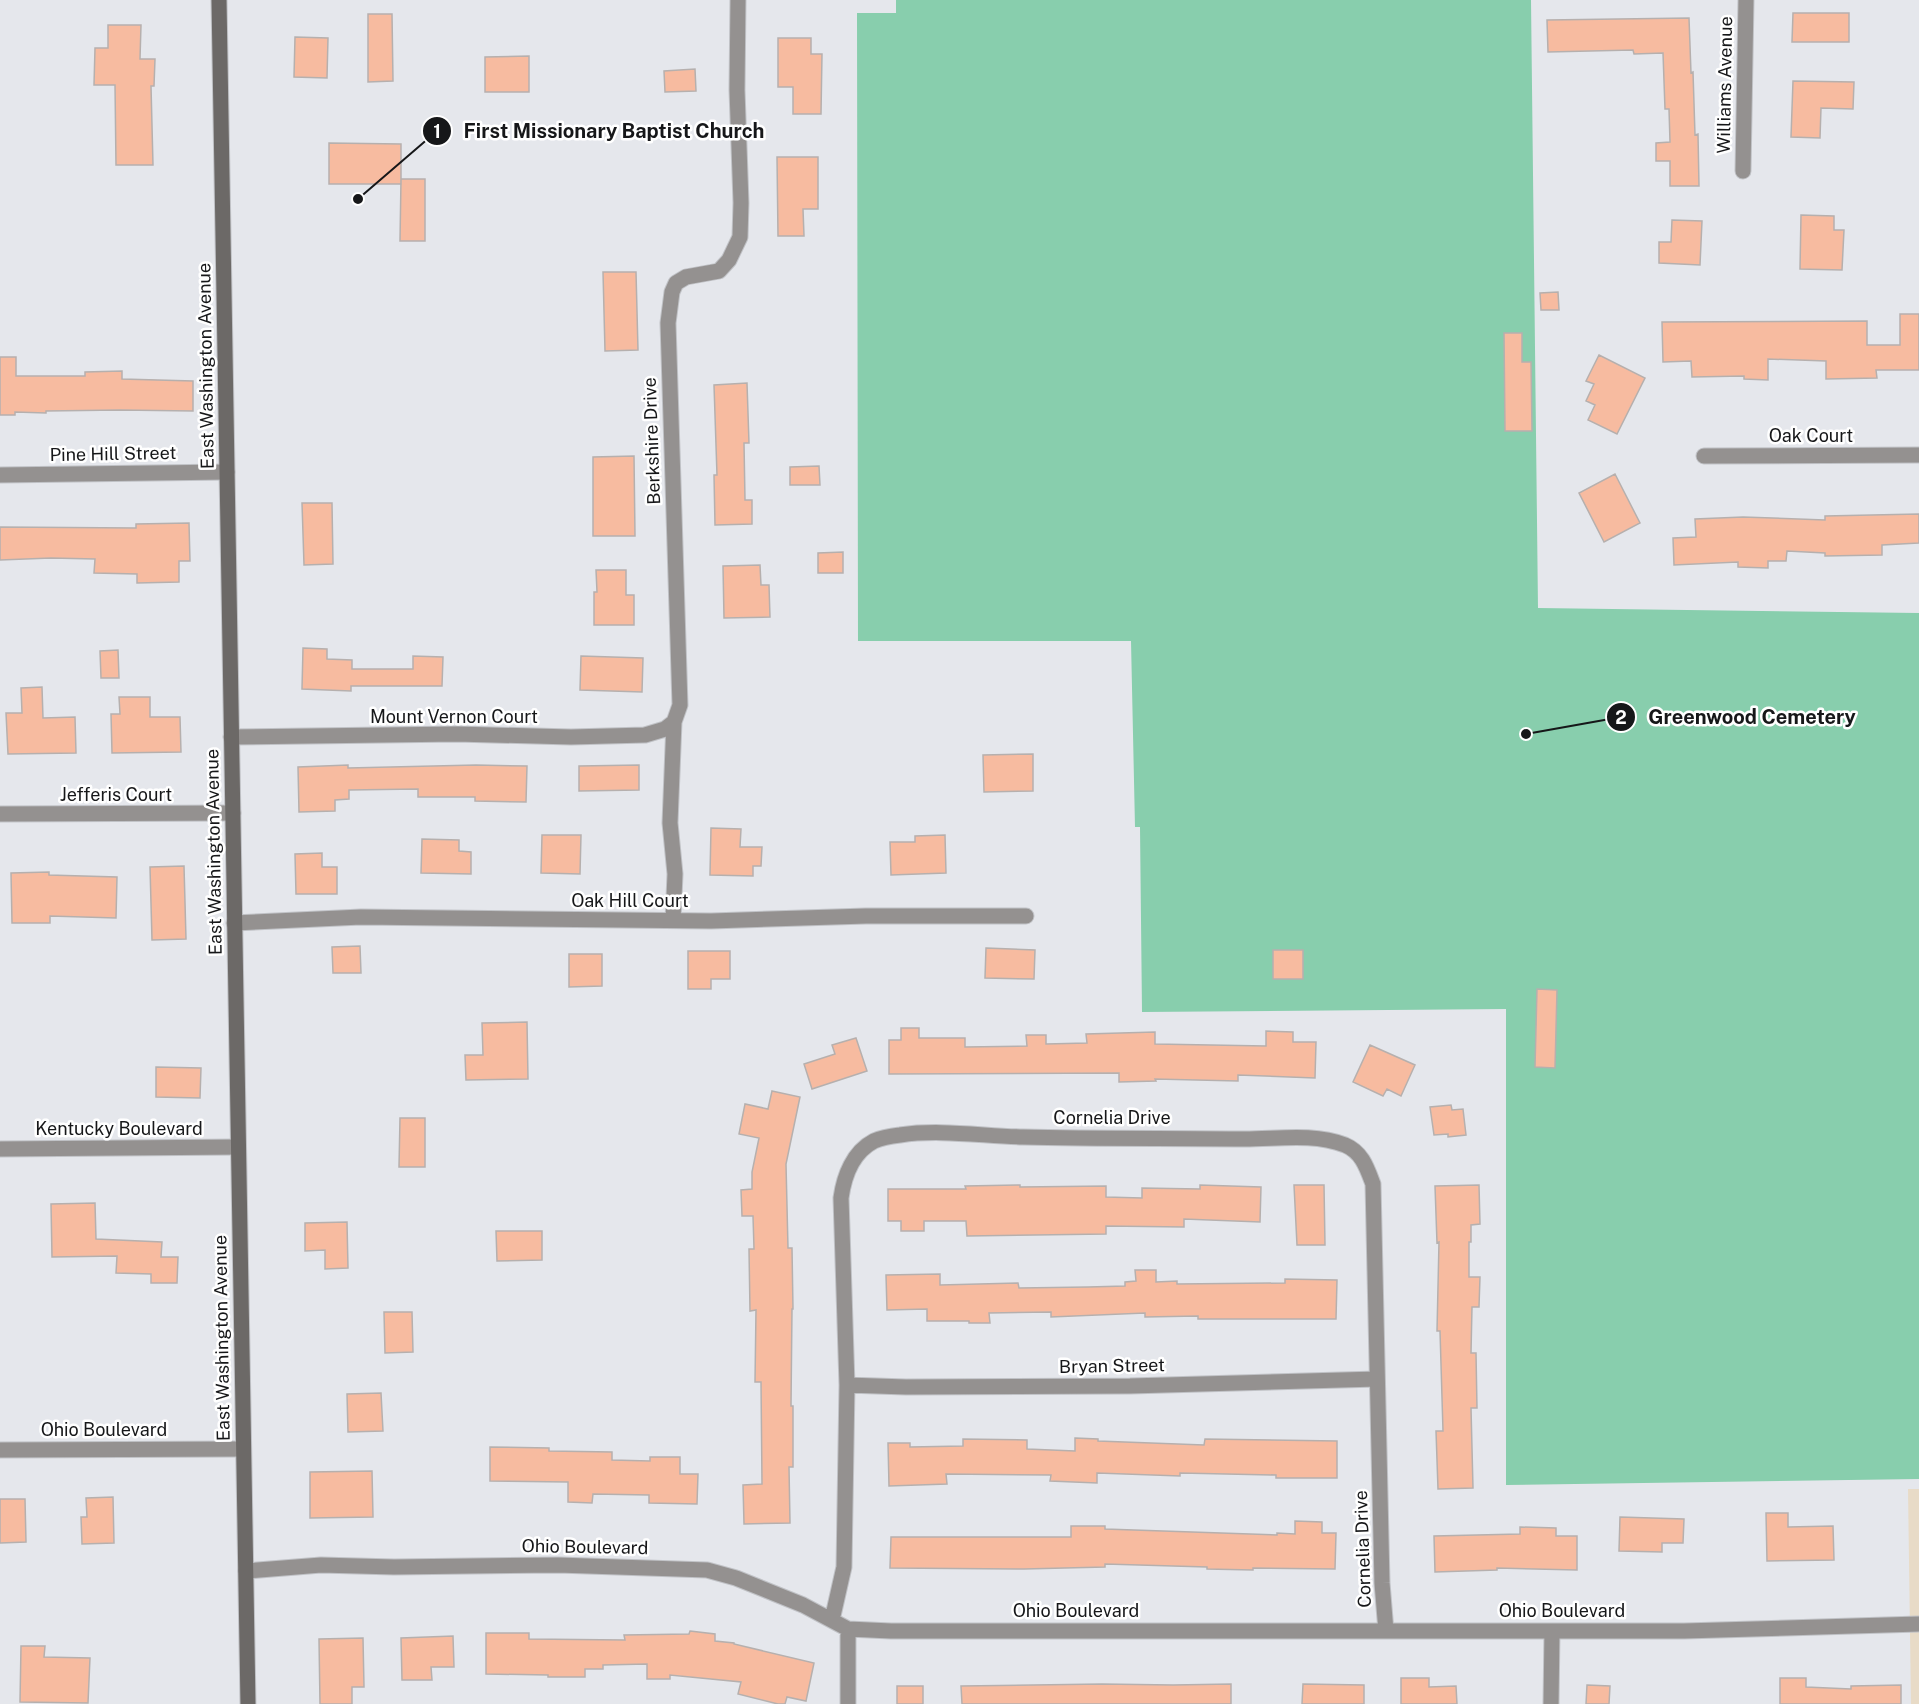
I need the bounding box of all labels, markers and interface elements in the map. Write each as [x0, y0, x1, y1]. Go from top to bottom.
street label: Williams Avenue [1713, 16, 1736, 154]
callout: First Missionary Baptist Church [422, 112, 777, 150]
text: First Missionary Baptist Church [464, 119, 764, 143]
text: 1 [433, 121, 441, 142]
street label: East Washington Avenue [193, 263, 218, 469]
street label: Berkshire Drive [639, 377, 664, 505]
street label: Oak Court [1769, 425, 1853, 446]
street label: Pine Hill Street [49, 442, 177, 465]
callout: Greenwood Cemetery [1606, 698, 1867, 736]
text: Greenwood Cemetery [1648, 705, 1856, 729]
street label: Mount Vernon Court [370, 706, 538, 727]
text: 2 [1615, 707, 1627, 728]
street label: East Washington Avenue [201, 749, 226, 955]
street label: Jefferis Court [60, 784, 172, 805]
street label: Oak Hill Court [571, 890, 689, 911]
street label: Cornelia Drive [1053, 1107, 1171, 1128]
street label: Kentucky Boulevard [35, 1118, 203, 1139]
street label: East Washington Avenue [209, 1235, 234, 1441]
street label: Bryan Street [1059, 1354, 1165, 1377]
street label: Ohio Boulevard [41, 1419, 167, 1440]
street label: Cornelia Drive [1350, 1490, 1375, 1608]
street label: Ohio Boulevard [521, 1535, 649, 1558]
street label: Ohio Boulevard [1013, 1600, 1139, 1621]
street label: Ohio Boulevard [1499, 1600, 1625, 1621]

